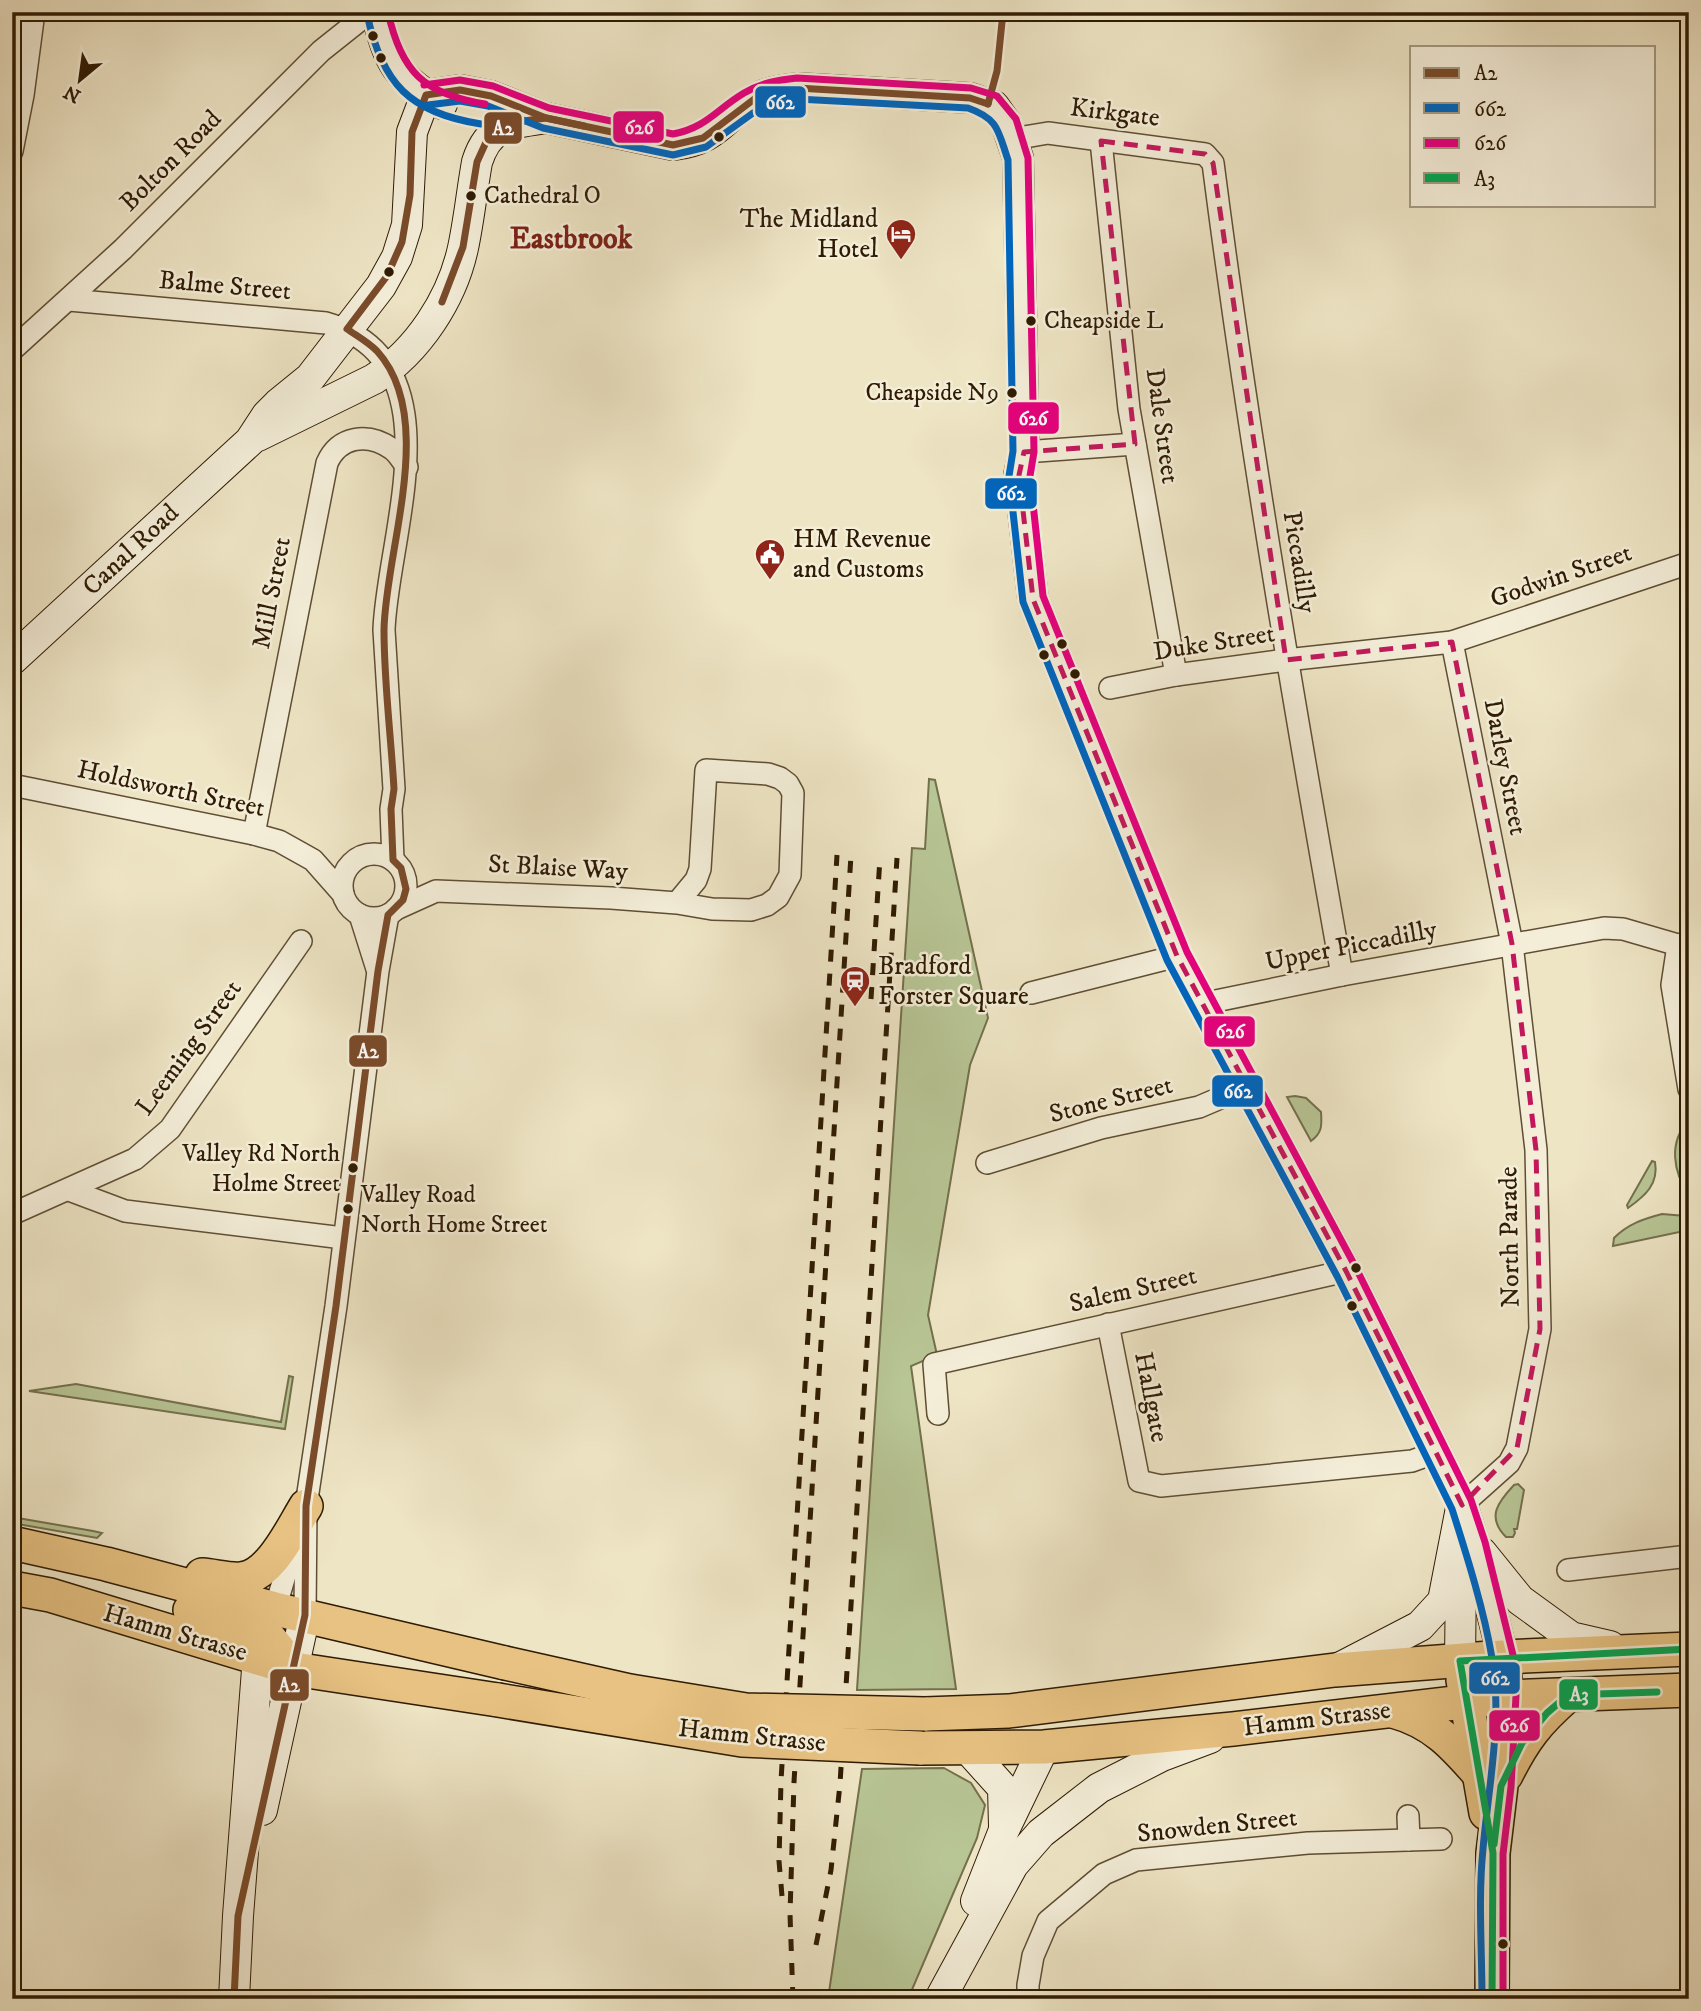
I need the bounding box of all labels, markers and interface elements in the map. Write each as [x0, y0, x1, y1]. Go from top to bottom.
unlabelled marker [366, 29, 380, 43]
north arrow [46, 46, 116, 116]
legend [1410, 46, 1656, 206]
unlabelled marker [374, 51, 388, 65]
text: A2 [1474, 61, 1498, 87]
text: N [60, 80, 85, 107]
line badge: 662 [754, 85, 807, 119]
street label: Kirkgate [1068, 91, 1162, 135]
text: 662 [765, 92, 795, 115]
text: 662 [1474, 97, 1507, 123]
street label: Bolton Road [113, 103, 229, 219]
line badge: 626 [612, 110, 665, 144]
line badge: A2 [483, 111, 523, 145]
text: 626 [624, 117, 655, 140]
text: A2 [491, 118, 514, 141]
unlabelled marker [712, 130, 726, 144]
text: 626 [1474, 131, 1507, 157]
text: A3 [1474, 167, 1495, 193]
place label: Cathedral O [484, 181, 601, 211]
marker: Cathedral O [464, 189, 478, 203]
place label: The Midland Hotel [740, 203, 878, 266]
hotel icon: The Midland Hotel [884, 217, 918, 261]
district label: Eastbrook [510, 221, 633, 258]
street label: Balme Street [158, 264, 292, 308]
unlabelled marker [382, 265, 396, 279]
place label: Cheapside L [1044, 306, 1163, 336]
marker: Cheapside L [1024, 314, 1038, 328]
street label: Dale Street [1138, 366, 1186, 486]
place label: Cheapside N9 [865, 378, 999, 408]
marker: Cheapside N9 [1005, 386, 1019, 400]
line badge: 626 [1007, 401, 1060, 435]
text: 626 [1018, 408, 1049, 431]
line badge: 662 [984, 477, 1038, 510]
text: 662 [996, 483, 1026, 506]
street label: Canal Road [76, 497, 186, 603]
street label: Piccadilly [1275, 509, 1323, 616]
place label: HM Revenue and Customs [793, 523, 931, 586]
street label: Mill Street [245, 534, 299, 652]
street label: Godwin Street [1486, 536, 1636, 616]
public building icon: HM Revenue and Customs [753, 537, 787, 581]
street label: Duke Street [1151, 617, 1277, 669]
unlabelled marker [1055, 637, 1069, 651]
unlabelled marker [1037, 648, 1051, 662]
unlabelled marker [1068, 667, 1082, 681]
street label: Darley Street [1476, 696, 1534, 838]
street label: Holdsworth Street [74, 753, 268, 825]
street label: St Blaise Way [487, 848, 629, 888]
street label: Upper Piccadilly [1262, 913, 1440, 979]
place label: Bradford Forster Square [878, 950, 1029, 1013]
station icon: Bradford Forster Square [838, 964, 872, 1008]
street label: Leeming Street [129, 974, 249, 1122]
line badge: 626 [1203, 1015, 1256, 1048]
text: 626 [1215, 1021, 1246, 1044]
line badge: A2 [348, 1034, 388, 1068]
text: A2 [356, 1041, 379, 1064]
street label: Stone Street [1046, 1069, 1176, 1131]
line badge: 662 [1211, 1074, 1264, 1108]
text: 662 [1223, 1081, 1253, 1104]
place label: Valley Rd North Holme Street [181, 1139, 340, 1199]
marker: Valley Rd North Holme Street [346, 1161, 360, 1175]
street label: North Parade [1492, 1166, 1528, 1308]
place label: Valley Road North Home Street [360, 1180, 548, 1240]
marker: Valley Road North Home Street [341, 1202, 355, 1216]
street label: Salem Street [1066, 1259, 1200, 1321]
unlabelled marker [1349, 1261, 1363, 1275]
unlabelled marker [1345, 1299, 1359, 1313]
street label: Hallgate [1126, 1349, 1176, 1445]
street label: Hamm Strasse [99, 1597, 251, 1669]
line badge: 662 [1468, 1661, 1521, 1695]
line badge: A2 [269, 1668, 310, 1702]
text: 662 [1480, 1668, 1510, 1691]
text: A2 [277, 1675, 300, 1698]
line badge: A3 [1558, 1678, 1599, 1711]
text: A3 [1568, 1684, 1589, 1707]
street label: Hamm Strasse [1241, 1694, 1393, 1744]
line badge: 626 [1488, 1709, 1541, 1742]
street label: Hamm Strasse [677, 1712, 827, 1760]
text: 626 [1499, 1715, 1530, 1738]
street label: Snowden Street [1135, 1801, 1299, 1851]
unlabelled marker [1496, 1937, 1510, 1951]

